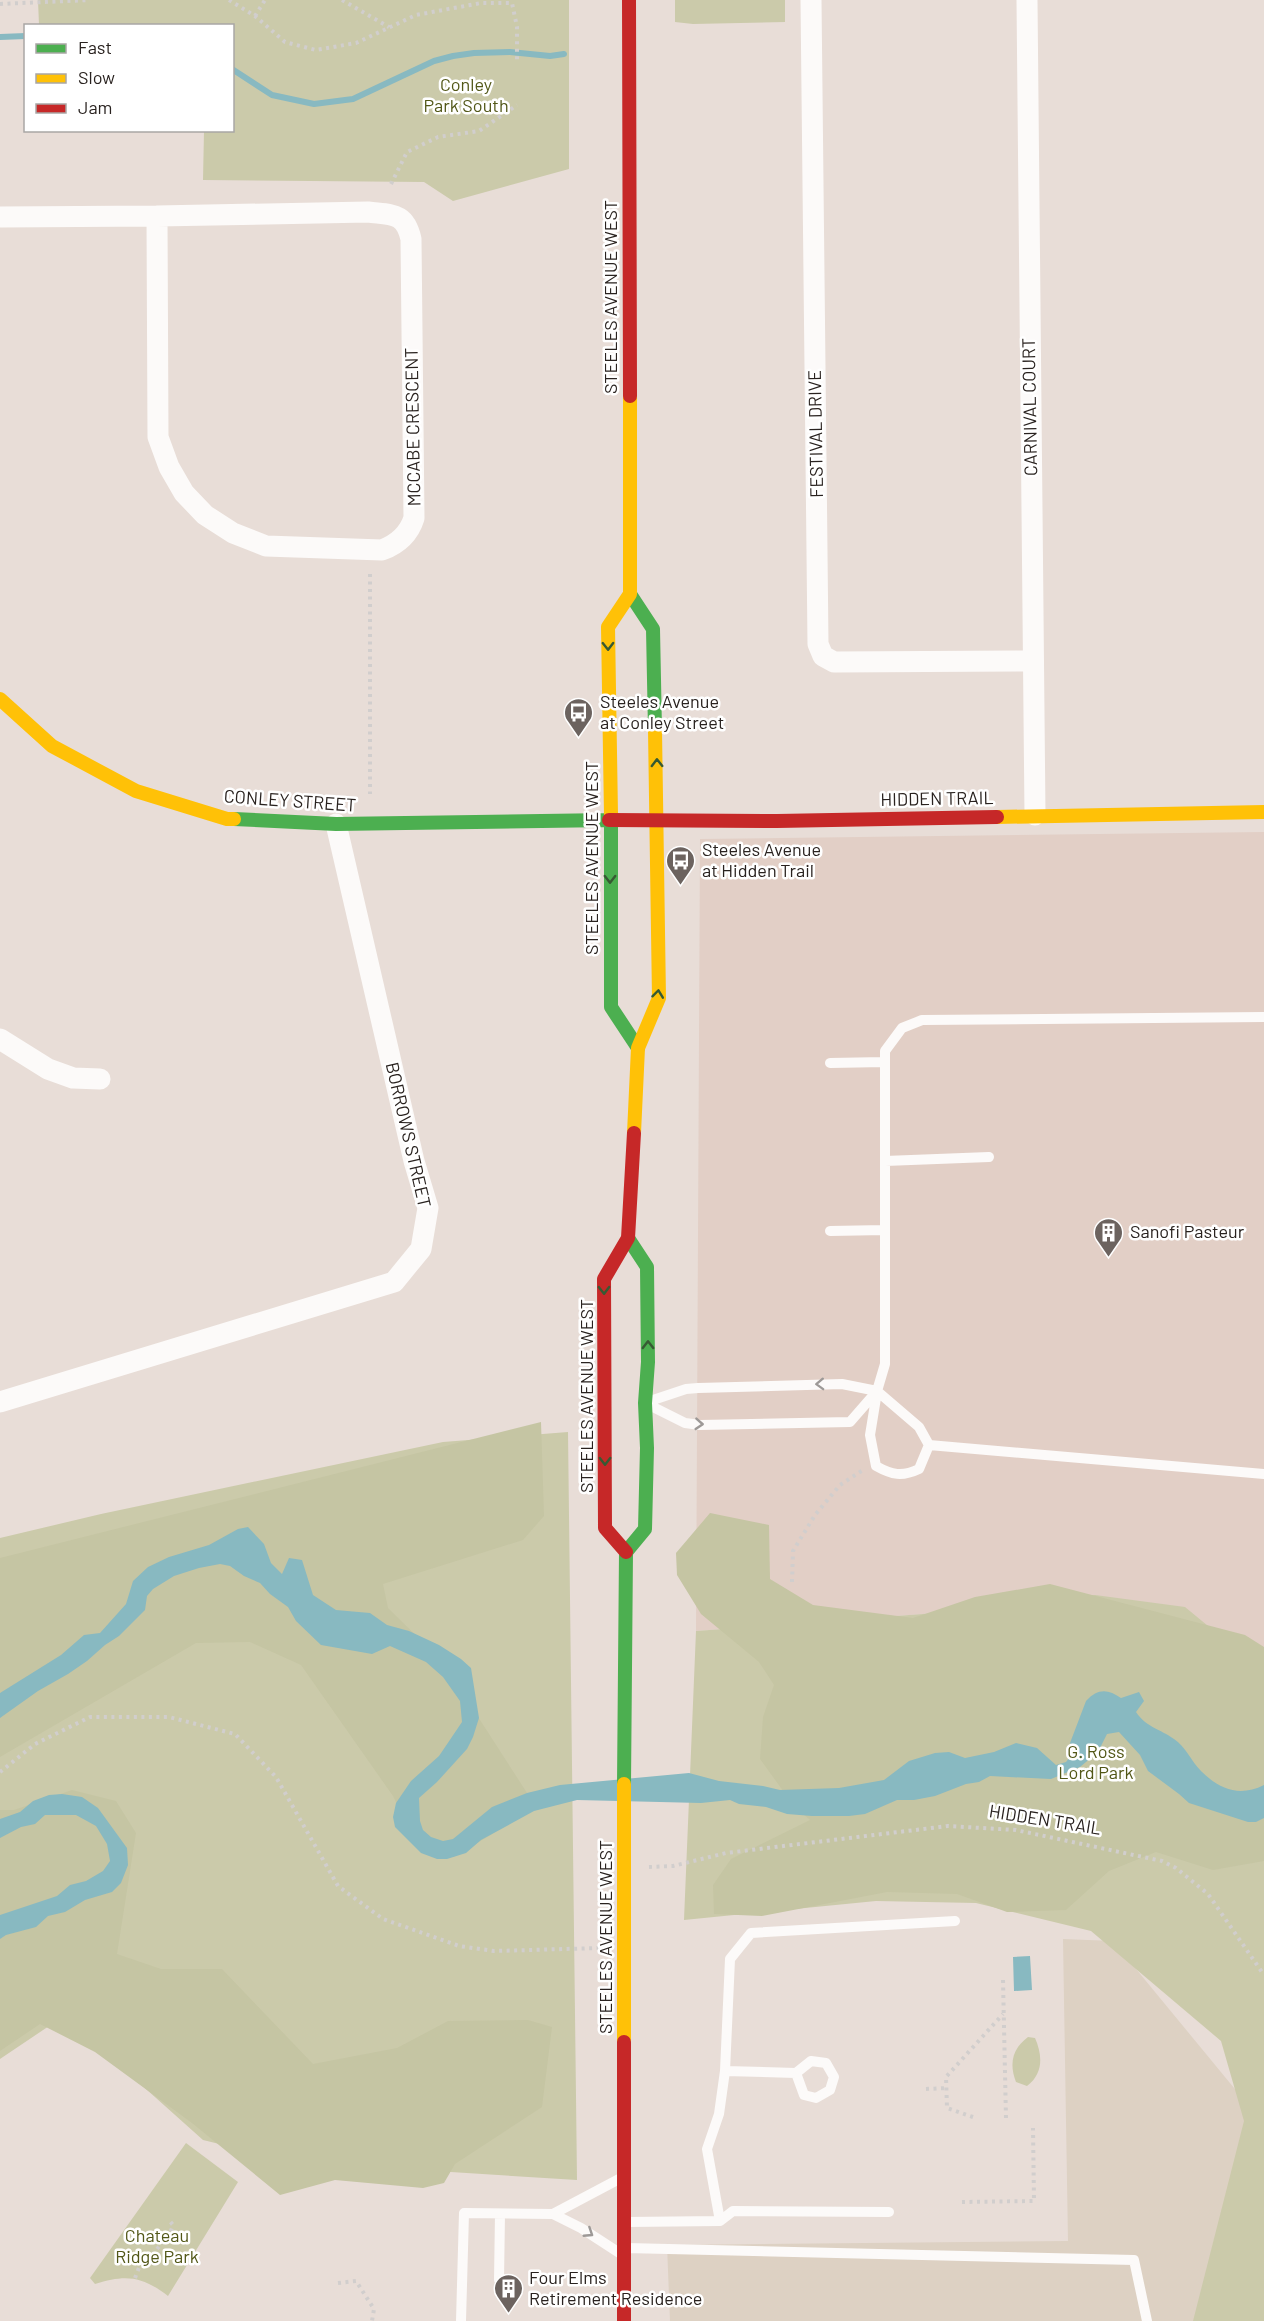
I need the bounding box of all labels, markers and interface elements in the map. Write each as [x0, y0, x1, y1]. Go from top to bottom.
legend [24, 24, 234, 132]
text: Fast [78, 36, 112, 58]
text: Slow [78, 66, 115, 88]
park label: Conley Park South [423, 73, 509, 116]
text: Jam [78, 96, 112, 118]
street label: STEELES AVENUE WEST [599, 200, 621, 394]
street label: CARNIVAL COURT [1017, 338, 1041, 476]
street label: MCCABE CRESCENT [400, 347, 424, 507]
street label: FESTIVAL DRIVE [803, 370, 827, 498]
one-way arrow [602, 642, 615, 651]
place label: Steeles Avenue at Conley Street [600, 690, 724, 733]
bus stop icon: Steeles Avenue at Conley Street [563, 696, 595, 738]
one-way arrow [650, 758, 663, 767]
street label: STEELES AVENUE WEST [580, 761, 602, 955]
street label: CONLEY STREET [223, 784, 357, 816]
street label: HIDDEN TRAIL [880, 786, 994, 810]
place label: Steeles Avenue at Hidden Trail [702, 838, 821, 881]
bus stop icon: Steeles Avenue at Hidden Trail [665, 844, 697, 886]
one-way arrow [604, 874, 616, 883]
one-way arrow [651, 989, 664, 998]
street label: BORROWS STREET [382, 1060, 436, 1210]
building icon: Sanofi Pasteur [1093, 1216, 1125, 1258]
place label: Sanofi Pasteur [1130, 1220, 1245, 1242]
one-way arrow [598, 1285, 611, 1294]
street label: STEELES AVENUE WEST [575, 1299, 597, 1493]
one-way arrow [642, 1340, 654, 1349]
one-way arrow [815, 1378, 824, 1391]
one-way arrow [694, 1418, 703, 1431]
one-way arrow [599, 1456, 611, 1465]
park label: G. Ross Lord Park [1058, 1740, 1134, 1783]
street label: HIDDEN TRAIL [988, 1799, 1103, 1839]
street label: STEELES AVENUE WEST [594, 1840, 616, 2034]
park label: Chateau Ridge Park [115, 2224, 199, 2267]
one-way arrow [583, 2226, 593, 2238]
place label: Four Elms Retirement Residence [529, 2266, 702, 2309]
building icon: Four Elms Retirement Residence [492, 2272, 524, 2314]

